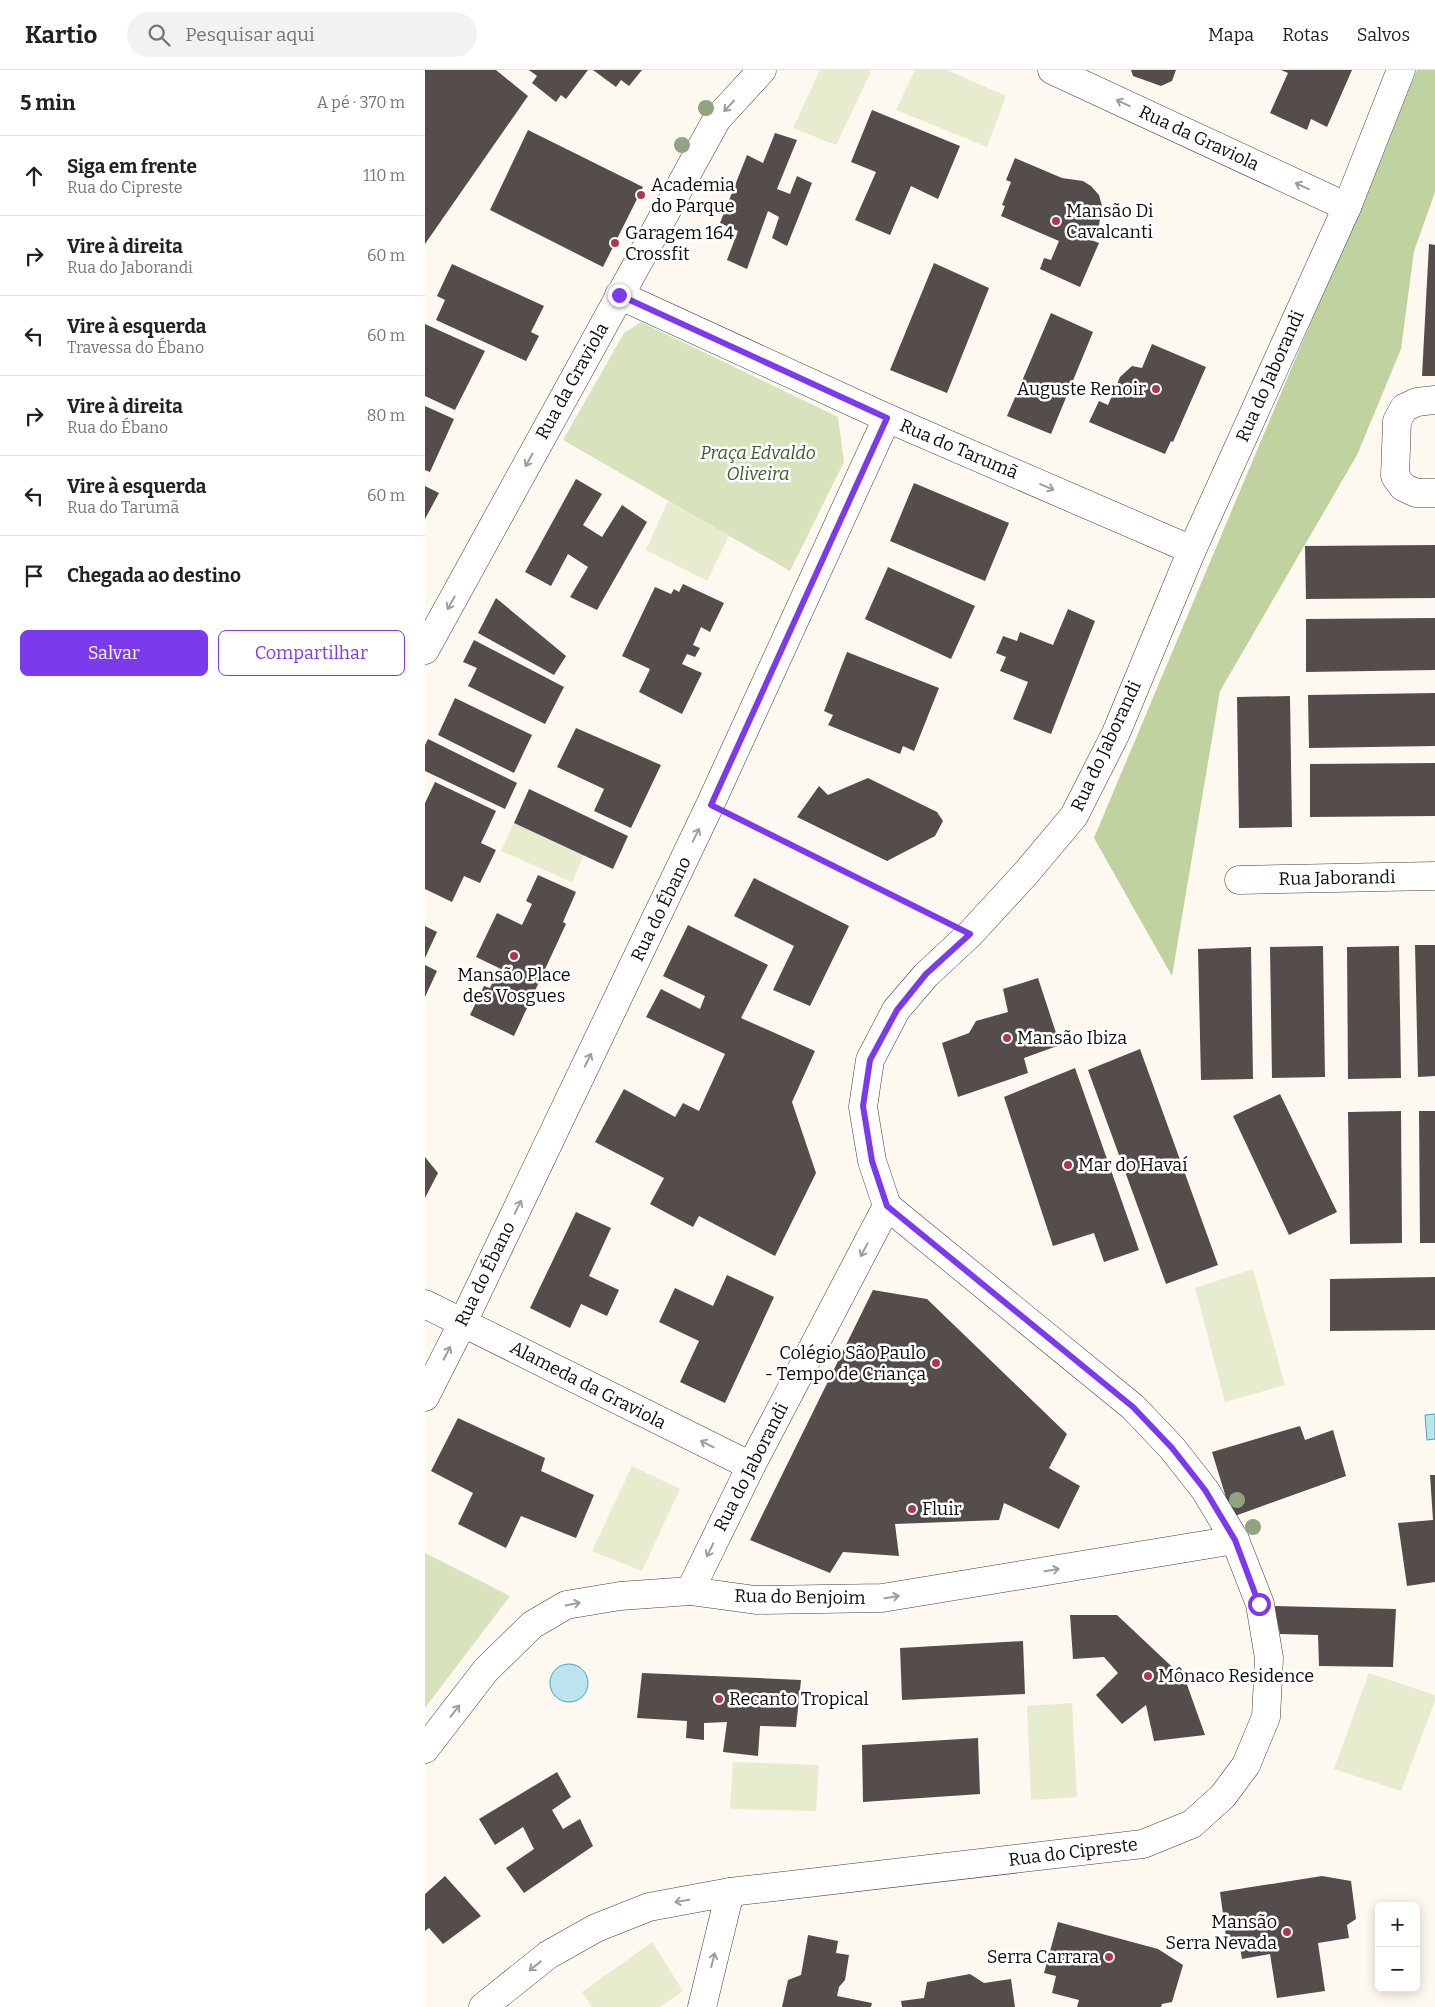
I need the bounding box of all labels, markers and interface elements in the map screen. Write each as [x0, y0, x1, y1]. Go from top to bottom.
search box [127, 12, 477, 57]
text: Kartio [25, 21, 97, 49]
icon: search [145, 21, 173, 49]
text: Pesquisar aqui [185, 23, 315, 46]
text: Mapa [1208, 24, 1254, 46]
text: Rotas [1282, 24, 1329, 46]
text: Salvos [1357, 24, 1410, 46]
text: 5 min [20, 90, 76, 116]
text: A pé · 370 m [317, 93, 405, 112]
one-way arrow [1116, 98, 1131, 107]
one-way arrow [723, 99, 735, 112]
street label: Rua da Graviola [1135, 101, 1263, 175]
text: Siga em frente [67, 155, 197, 178]
icon: ahead [20, 162, 48, 190]
text: 110 m [363, 166, 405, 185]
place label: Academia do Parque [651, 174, 735, 217]
text: Rua do Cipreste [67, 178, 183, 197]
one-way arrow [1295, 181, 1310, 190]
marker: Academia do Parque [635, 189, 647, 201]
place label: Mansão Di Cavalcanti [1066, 200, 1153, 243]
marker: Mansão Di Cavalcanti [1050, 215, 1062, 227]
place label: Garagem 164 Crossfit [625, 222, 734, 265]
text: Vire à direita [67, 235, 183, 258]
marker: Garagem 164 Crossfit [609, 237, 621, 249]
icon: right [20, 242, 48, 270]
text: 60 m [367, 246, 405, 265]
text: Rua do Jaborandi [67, 258, 193, 277]
route end [608, 284, 631, 307]
street label: Rua do Jaborandi [1231, 307, 1309, 445]
text: Vire à esquerda [67, 315, 206, 338]
street label: Rua da Graviola [531, 319, 613, 443]
icon: left [20, 322, 48, 350]
text: 60 m [367, 326, 405, 345]
text: Travessa do Ébano [67, 338, 204, 357]
place label: Auguste Renoir [1017, 378, 1146, 400]
marker: Auguste Renoir [1150, 383, 1162, 395]
text: Vire à direita [67, 395, 183, 418]
icon: right [20, 402, 48, 430]
text: 80 m [367, 406, 405, 425]
street label: Rua do Tarumã [897, 414, 1021, 484]
text: Rua do Ébano [67, 418, 168, 437]
park label: Praça Edvaldo Oliveira [700, 442, 816, 485]
one-way arrow [524, 452, 533, 467]
text: Vire à esquerda [67, 475, 206, 498]
icon: left [20, 482, 48, 510]
one-way arrow [1039, 482, 1054, 492]
text: 60 m [367, 486, 405, 505]
text: Rua do Tarumã [67, 498, 179, 517]
icon: arrive [20, 562, 48, 590]
text: Chegada ao destino [67, 564, 241, 587]
one-way arrow [446, 595, 456, 610]
button: Salvar [20, 630, 208, 676]
button: Compartilhar [218, 630, 405, 676]
street label: Rua do Jaborandi [1066, 677, 1146, 815]
one-way arrow [692, 828, 701, 843]
street label: Rua do Ébano [625, 853, 696, 965]
street label: Rua Jaborandi [1278, 866, 1396, 890]
marker: Mansão Place des Vosgues [508, 950, 520, 962]
place label: Mansão Place des Vosgues [457, 964, 571, 1007]
place label: Mansão Ibiza [1017, 1027, 1127, 1049]
marker: Mansão Ibiza [1001, 1032, 1013, 1044]
one-way arrow [583, 1053, 593, 1068]
place label: Mar do Havaí [1078, 1154, 1188, 1176]
marker: Mar do Havaí [1062, 1159, 1074, 1171]
one-way arrow [514, 1200, 523, 1215]
street label: Rua do Ébano [449, 1218, 520, 1330]
one-way arrow [859, 1242, 869, 1257]
street label: Alameda da Graviola [506, 1336, 670, 1434]
place label: Colégio São Paulo - Tempo de Criança [765, 1342, 926, 1385]
one-way arrow [443, 1346, 452, 1361]
marker: Colégio São Paulo - Tempo de Criança [930, 1357, 942, 1369]
street label: Rua do Jaborandi [709, 1399, 793, 1535]
one-way arrow [700, 1439, 715, 1448]
place label: Fluir [922, 1498, 962, 1520]
marker: Fluir [906, 1503, 918, 1515]
one-way arrow [705, 1542, 714, 1557]
one-way arrow [1044, 1565, 1060, 1575]
street label: Rua do Benjoim [734, 1585, 866, 1609]
one-way arrow [883, 1591, 899, 1601]
route start [1248, 1593, 1271, 1616]
one-way arrow [565, 1599, 581, 1609]
place label: Mônaco Residence [1158, 1665, 1314, 1687]
marker: Mônaco Residence [1142, 1670, 1154, 1682]
place label: Recanto Tropical [729, 1688, 869, 1710]
marker: Recanto Tropical [713, 1693, 725, 1705]
one-way arrow [449, 1705, 460, 1718]
street label: Rua do Cipreste [1007, 1833, 1139, 1871]
one-way arrow [674, 1896, 690, 1906]
map controls [1375, 1902, 1420, 1992]
button: + [1375, 1902, 1420, 1947]
place label: Mansão Serra Nevada [1165, 1911, 1277, 1954]
marker: Mansão Serra Nevada [1281, 1926, 1293, 1938]
place label: Serra Carrara [987, 1946, 1099, 1968]
button: − [1375, 1947, 1420, 1992]
marker: Serra Carrara [1103, 1951, 1115, 1963]
one-way arrow [709, 1952, 718, 1968]
one-way arrow [529, 1960, 542, 1971]

